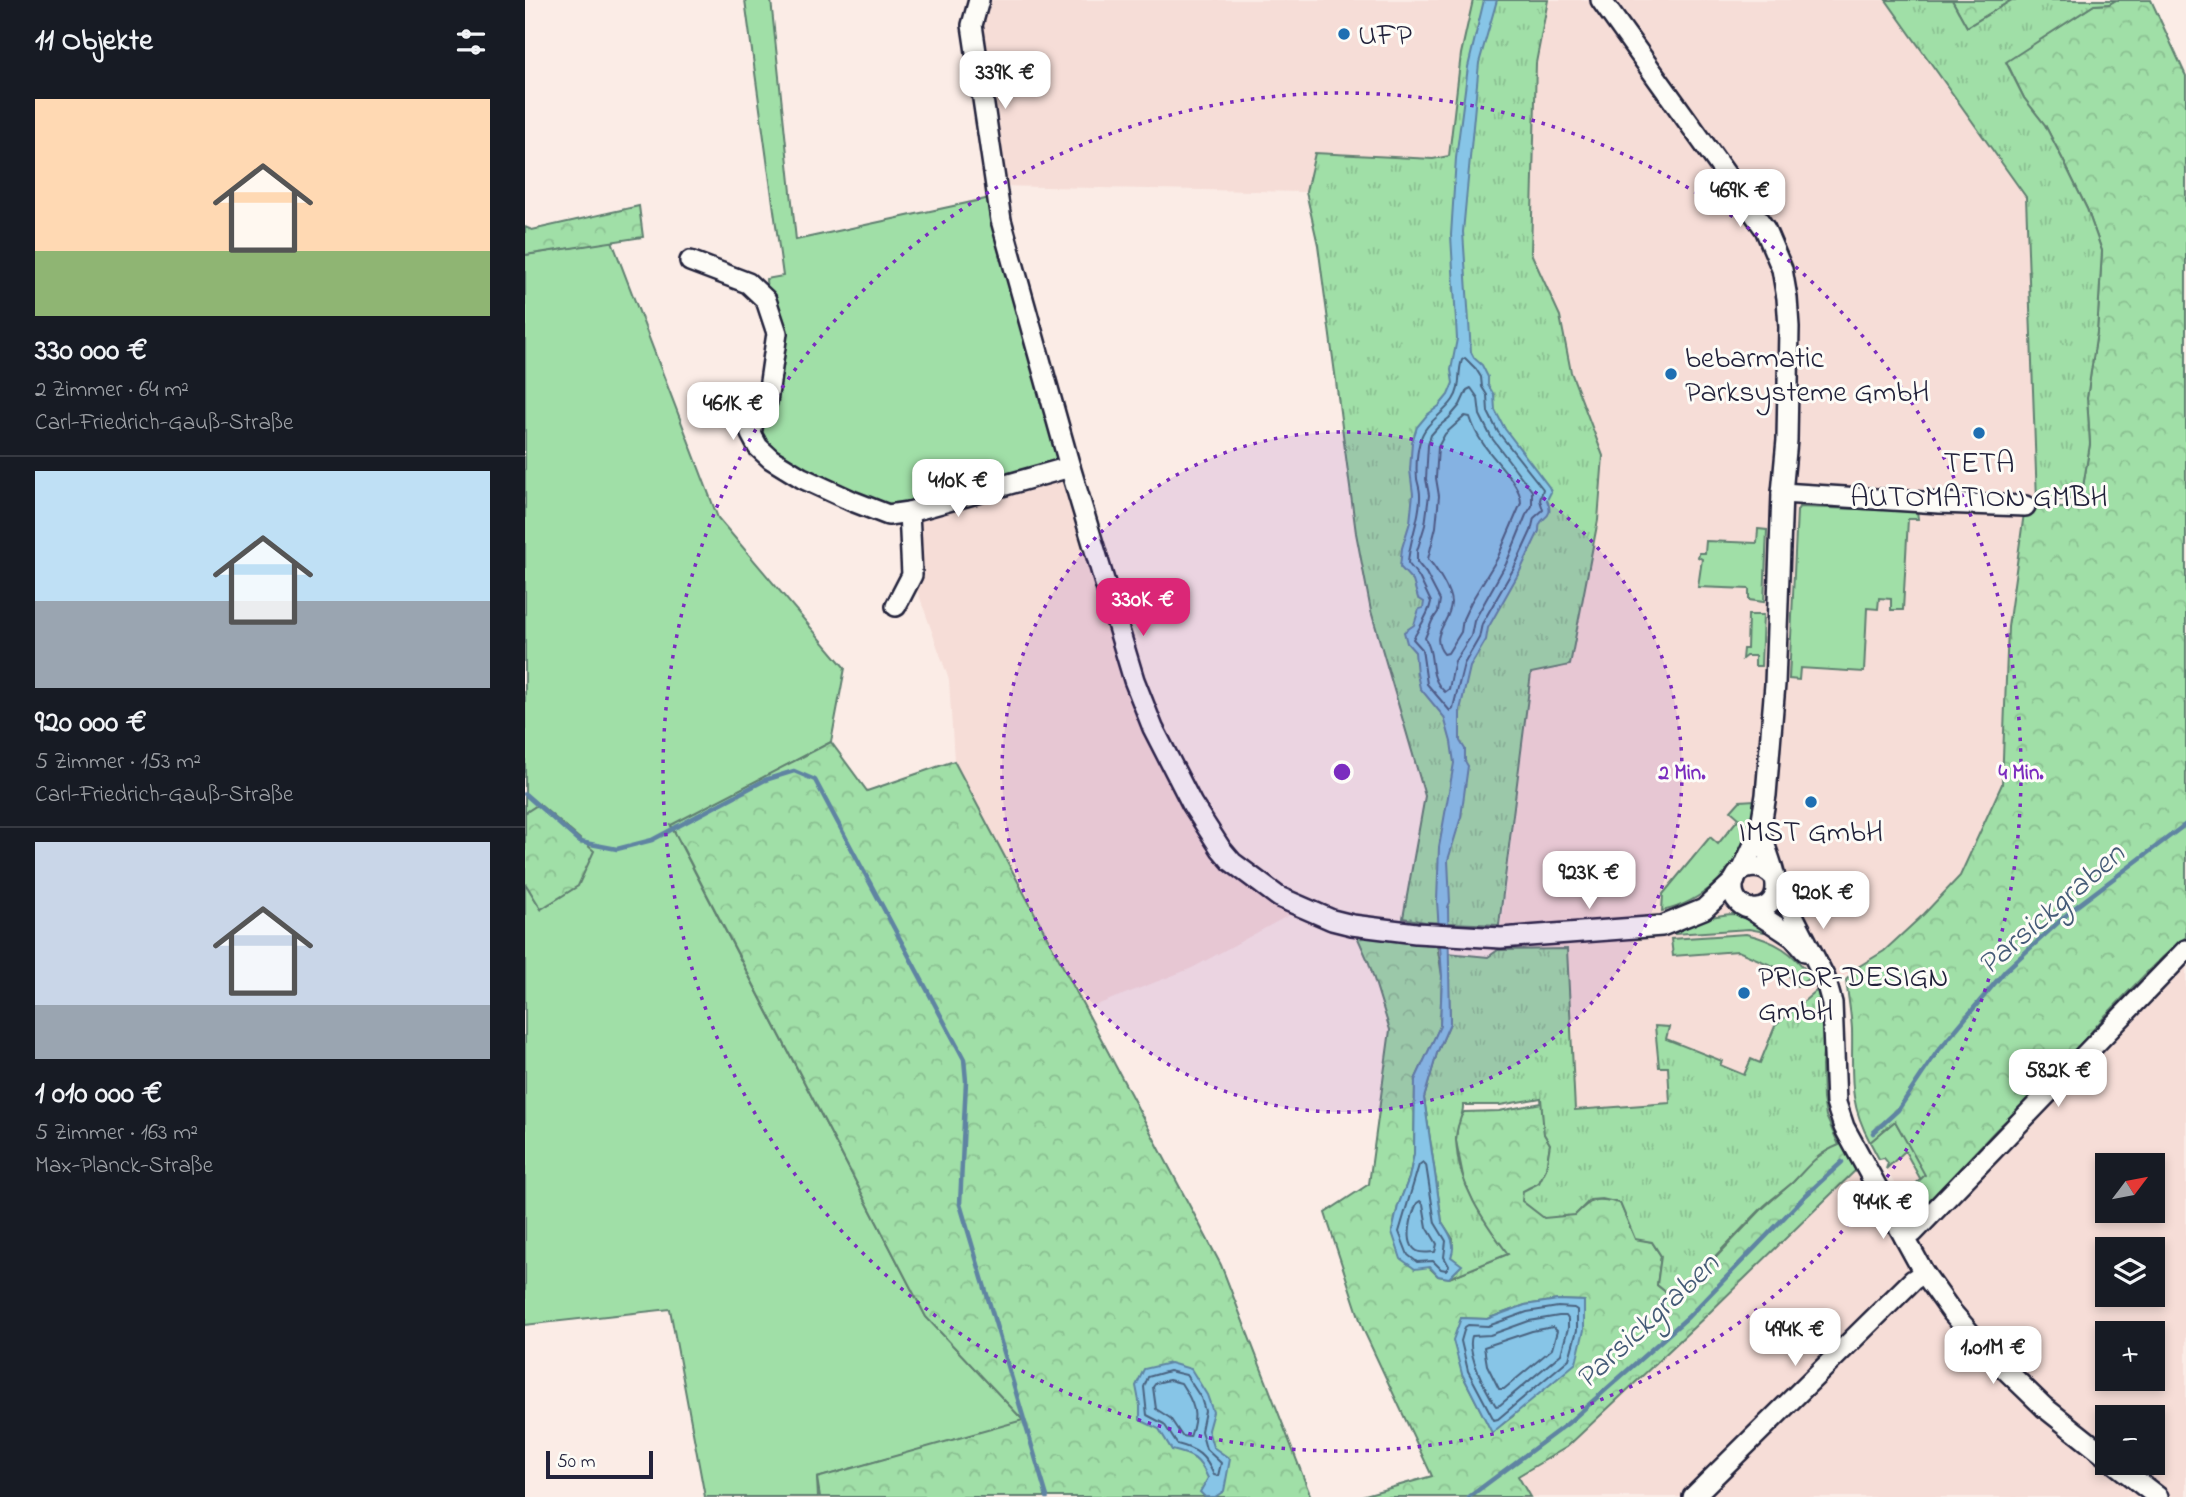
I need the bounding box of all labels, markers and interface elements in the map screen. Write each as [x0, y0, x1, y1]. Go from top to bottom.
place label: UFP [1358, 15, 1412, 59]
text: 11 Objekte [35, 20, 153, 64]
icon: filters [452, 23, 490, 61]
marker: UFP [1336, 26, 1352, 42]
pin: 339K € [948, 52, 1062, 111]
text: 339K € [976, 57, 1034, 90]
icon: home [200, 145, 326, 271]
pin: 469K € [1683, 170, 1797, 229]
text: 469K € [1710, 175, 1770, 208]
text: 330 000 € [35, 330, 148, 374]
place label: bebarmatic Parksysteme GmbH [1685, 338, 1930, 416]
marker: bebarmatic Parksysteme GmbH [1663, 366, 1679, 382]
text: 2 Zimmer · 64 m² [35, 374, 189, 407]
pin: 461K € [676, 382, 790, 442]
text: 461K € [703, 388, 763, 421]
text: Carl-Friedrich-Gauß-Straße [35, 407, 293, 440]
marker: TETA AUTOMATION GMBH [1971, 425, 1987, 441]
place label: TETA AUTOMATION GMBH [1850, 443, 2108, 521]
pin: 410K € [901, 460, 1015, 519]
text: 410K € [928, 465, 988, 498]
icon: home [200, 517, 326, 643]
pin: 330K € [1086, 578, 1200, 638]
text: 330K € [1112, 584, 1174, 617]
text: 920 000 € [35, 702, 147, 746]
text: 5 Zimmer · 153 m² [35, 746, 201, 779]
text: 2 Min. [1658, 759, 1706, 789]
text: 4 Min. [1998, 759, 2044, 789]
centre of rings [1330, 760, 1354, 784]
text: Carl-Friedrich-Gauß-Straße [35, 779, 293, 812]
marker: IMST GmbH [1803, 794, 1819, 810]
place label: IMST GmbH [1739, 812, 1883, 856]
water label: Parsickgraben [1968, 832, 2138, 988]
pin: 923K € [1532, 852, 1646, 911]
text: 923K € [1559, 857, 1619, 890]
pin: 920K € [1766, 872, 1880, 931]
text: 920K € [1792, 877, 1854, 910]
icon: home [200, 888, 326, 1014]
place label: PRIOR-DESIGN GmbH [1758, 957, 1949, 1035]
marker: PRIOR-DESIGN GmbH [1736, 985, 1752, 1001]
pin: 582K € [2001, 1050, 2115, 1109]
text: 582K € [2025, 1055, 2091, 1088]
text: 1 010 000 € [35, 1073, 162, 1117]
text: 5 Zimmer · 163 m² [35, 1117, 198, 1150]
text: Max-Planck-Straße [35, 1150, 213, 1183]
north arrow [2095, 1153, 2165, 1223]
map controls [2095, 1153, 2165, 1475]
pin: 944K € [1826, 1182, 1940, 1241]
text: 944K € [1854, 1187, 1912, 1220]
button: layers [2095, 1237, 2165, 1307]
water label: Parsickgraben [1566, 1242, 1732, 1402]
pin: 494K € [1738, 1308, 1852, 1368]
text: 494K € [1766, 1314, 1824, 1347]
button: + [2095, 1321, 2165, 1391]
pin: 1.01M € [1928, 1326, 2058, 1386]
text: 1.01M € [1961, 1332, 2026, 1365]
button: − [2095, 1405, 2165, 1475]
scale bar [546, 1448, 653, 1480]
text: 50 m [557, 1449, 596, 1476]

